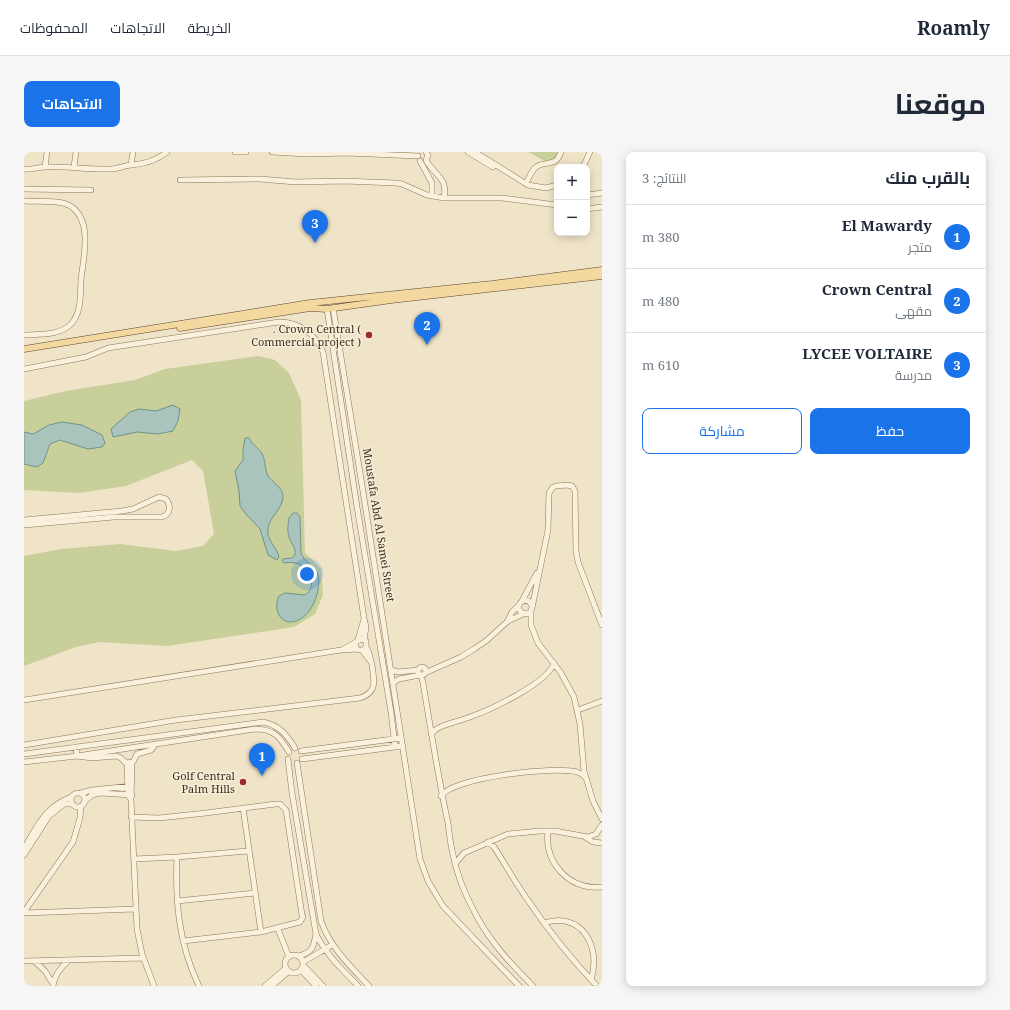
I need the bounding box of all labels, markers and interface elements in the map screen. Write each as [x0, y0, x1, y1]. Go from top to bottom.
text: Roamly [917, 15, 990, 41]
text: المحفوظات [20, 18, 88, 37]
text: الاتجاهات [110, 18, 166, 37]
text: الخريطة [188, 18, 231, 37]
button: الاتجاهات [24, 81, 120, 127]
text: موقعنا [895, 84, 986, 122]
map controls [554, 164, 590, 236]
button: + [554, 164, 590, 200]
text: بالقرب منك [885, 166, 970, 189]
text: النتائج: 3 [642, 169, 687, 187]
button: − [554, 200, 590, 236]
pin: 3 [302, 210, 328, 243]
text: El Mawardy [842, 215, 932, 235]
text: 380 m [642, 228, 680, 246]
text: 1 [953, 228, 961, 246]
text: متجر [908, 238, 932, 256]
text: Crown Central [822, 279, 932, 299]
text: 480 m [642, 292, 680, 310]
text: 2 [953, 292, 961, 310]
text: مقهى [895, 302, 932, 320]
pin: 2 [414, 312, 440, 345]
place label: . Crown Central ( Commercial project ) [251, 321, 361, 349]
marker: . Crown Central ( Commercial project ) [364, 330, 374, 340]
text: LYCEE VOLTAIRE [802, 343, 932, 363]
text: 610 m [642, 356, 680, 374]
text: 3 [953, 356, 961, 374]
text: مدرسة [895, 366, 932, 384]
button: مشاركة [642, 408, 802, 454]
button: حفظ [810, 408, 970, 454]
street label: Moustafa Abd Al Samei Street [360, 447, 399, 603]
your location [297, 564, 317, 584]
pin: 1 [249, 743, 275, 776]
place label: Golf Central Palm Hills [172, 768, 236, 796]
marker: Golf Central Palm Hills [238, 777, 248, 787]

